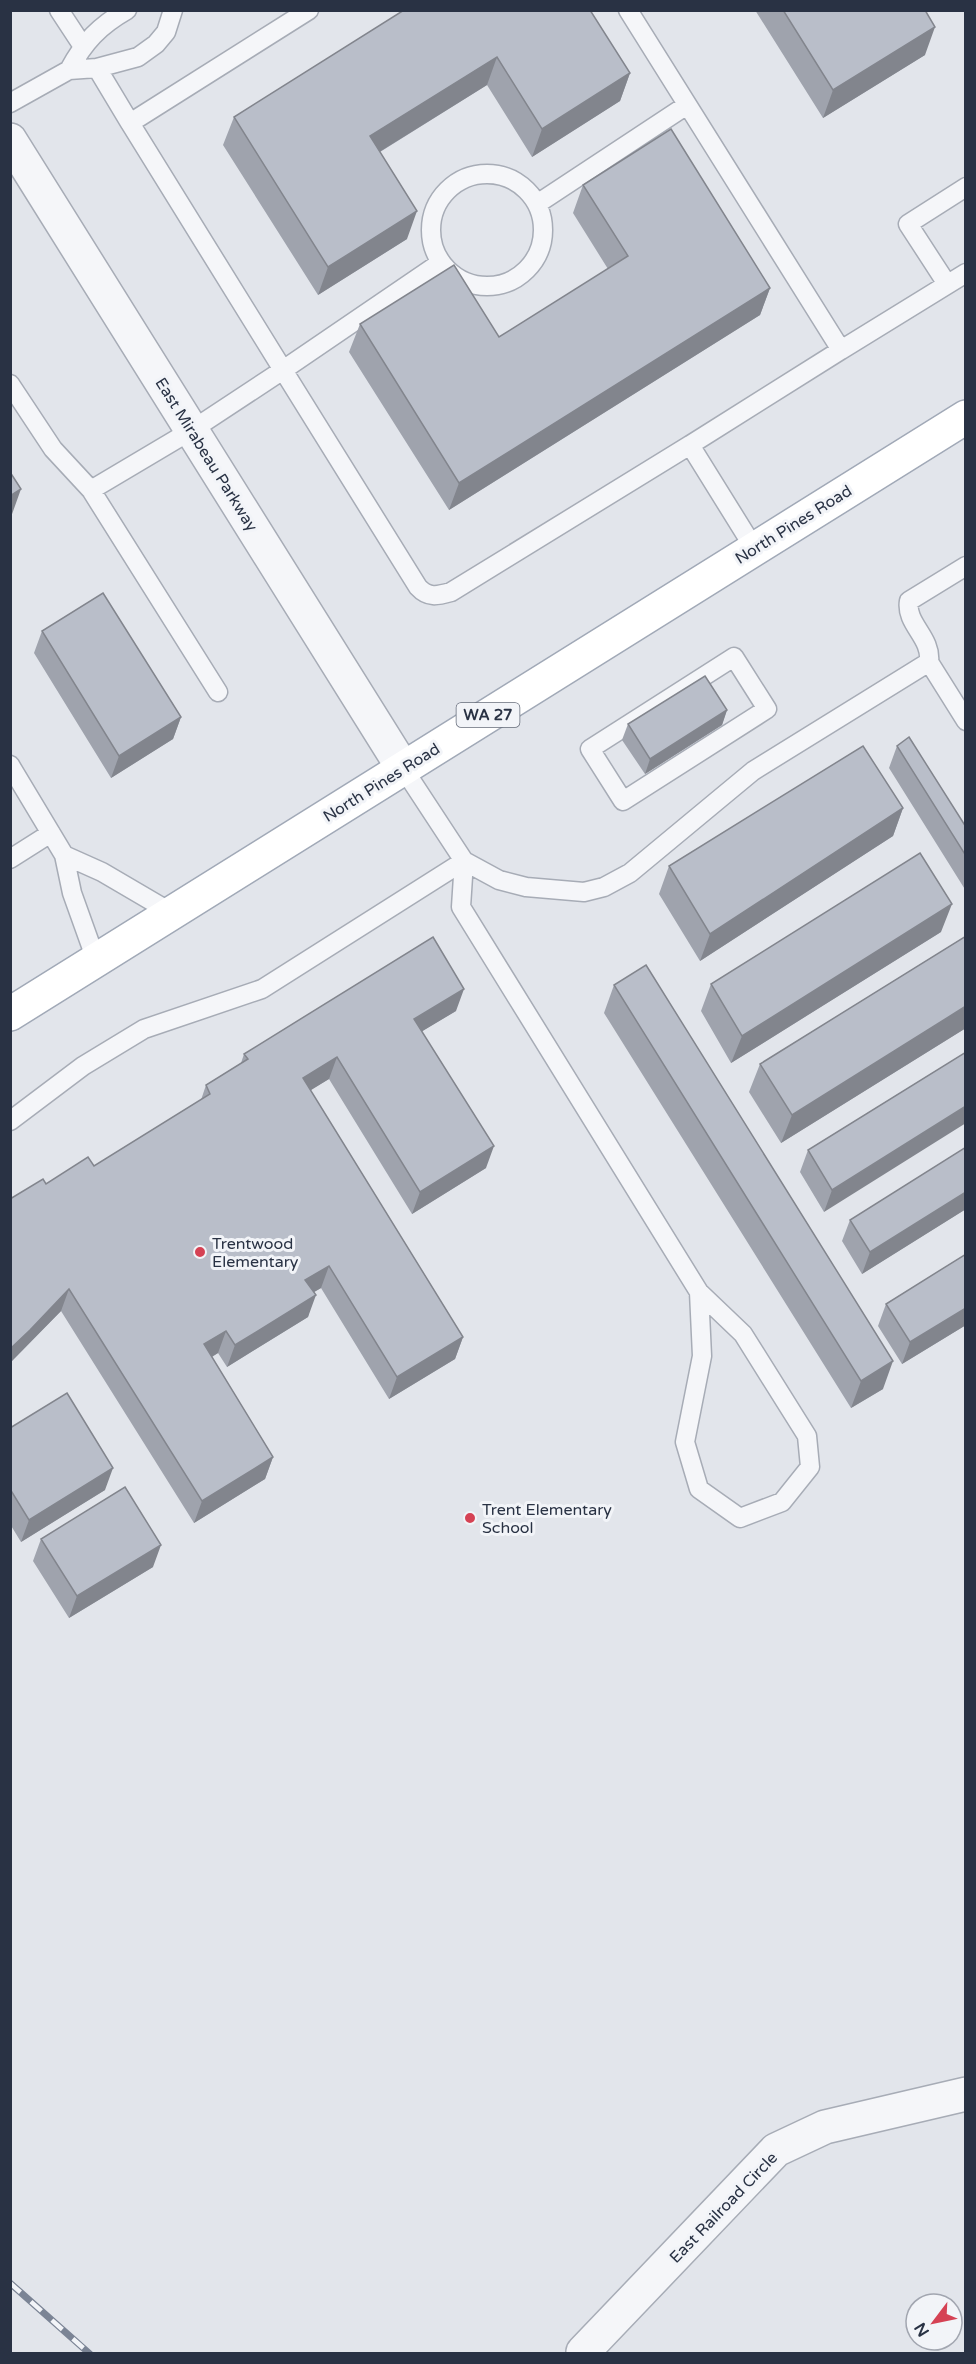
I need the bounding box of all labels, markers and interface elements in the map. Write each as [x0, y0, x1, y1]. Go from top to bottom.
street label: East Mirabeau Parkway [151, 374, 262, 535]
street label: North Pines Road [731, 481, 856, 569]
road number: WA 27 [456, 703, 520, 727]
street label: North Pines Road [319, 739, 444, 827]
place label: Trentwood Elementary [212, 1234, 299, 1272]
marker: Trentwood Elementary [193, 1245, 207, 1259]
place label: Trent Elementary School [482, 1500, 612, 1538]
marker: Trent Elementary School [463, 1511, 477, 1525]
street label: East Railroad Circle [666, 2148, 782, 2267]
north arrow [904, 2292, 964, 2352]
text: N [910, 2319, 934, 2340]

